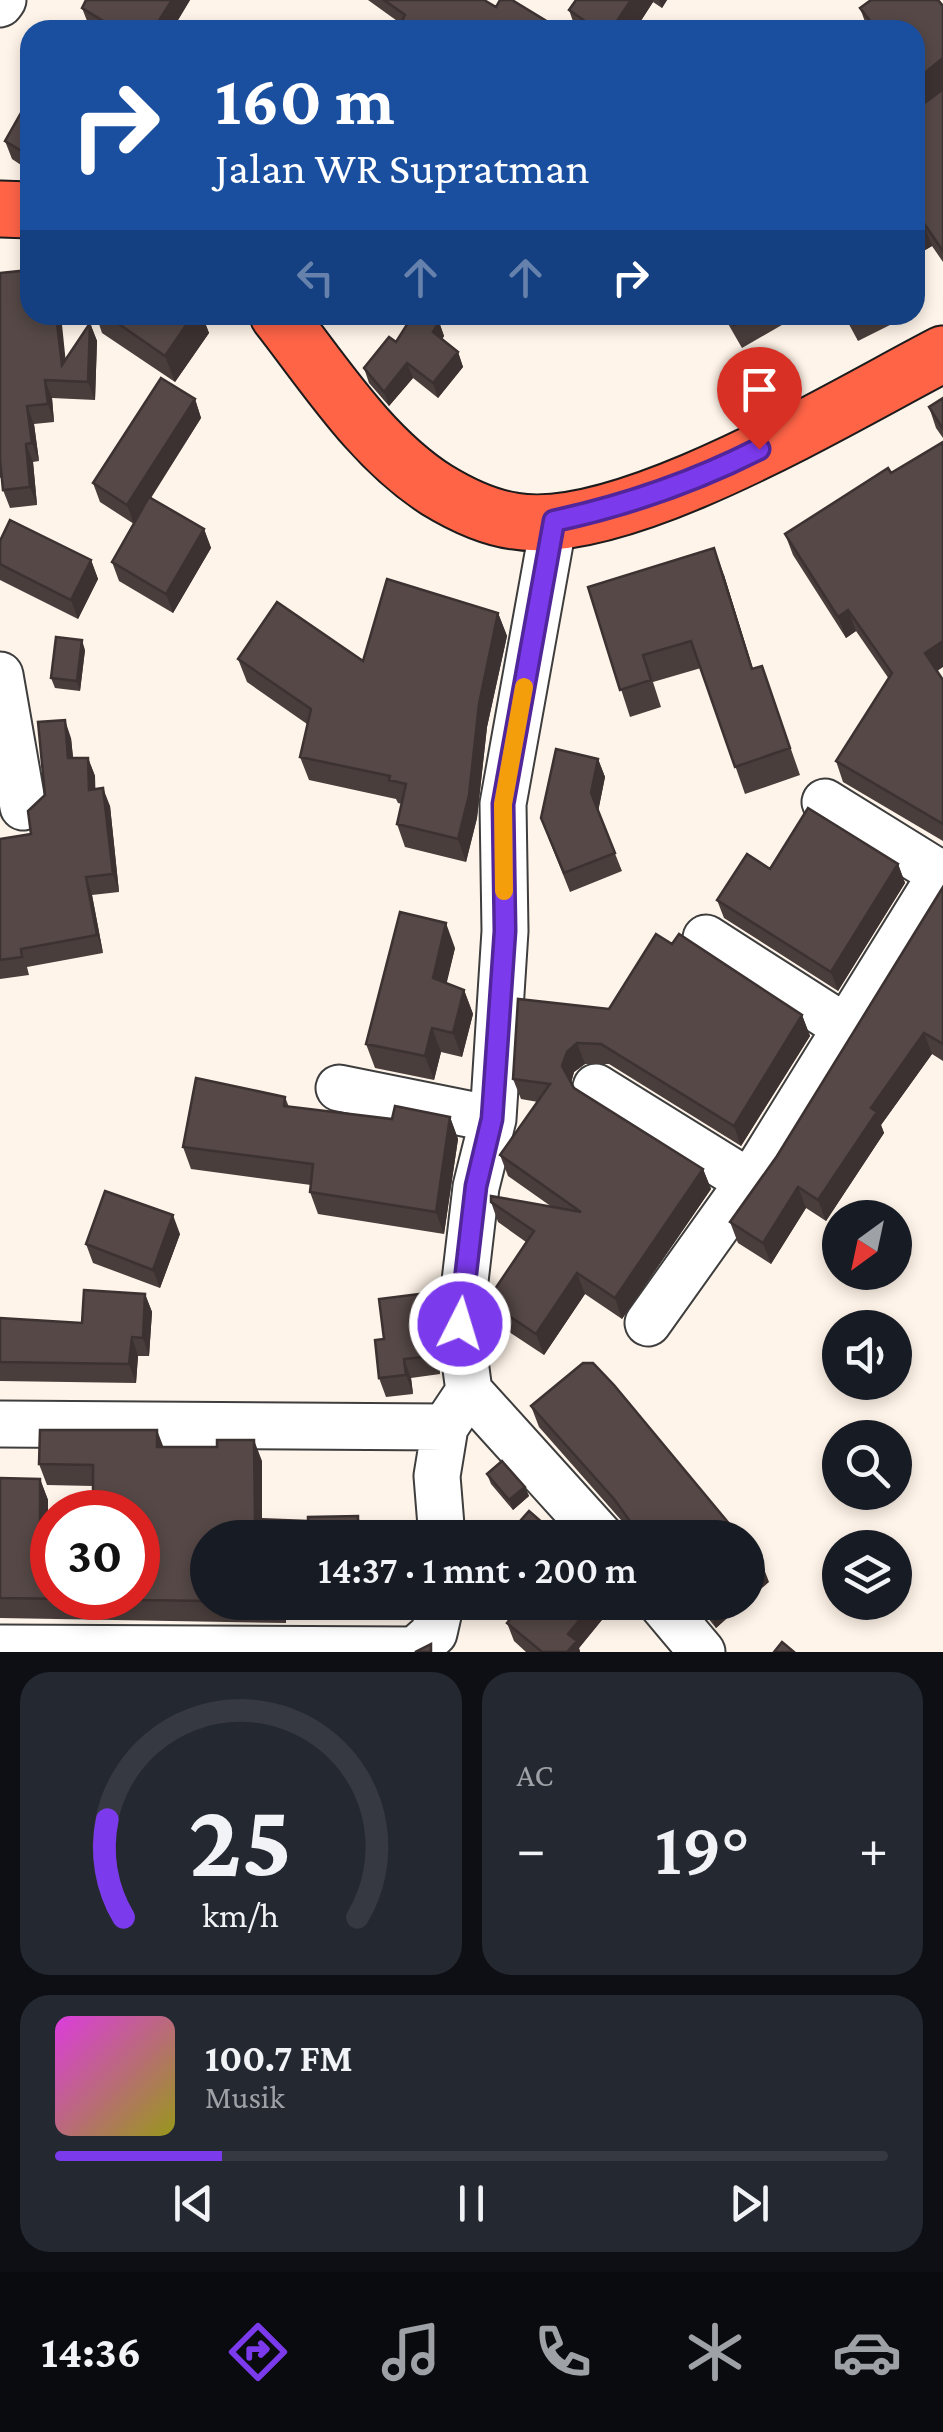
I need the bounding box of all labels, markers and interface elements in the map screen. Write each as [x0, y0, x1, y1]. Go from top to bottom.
icon: right [50, 60, 180, 190]
text: 160 m [215, 61, 395, 139]
text: Jalan WR Supratman [215, 143, 590, 193]
icon: left [288, 250, 343, 305]
icon: ahead [393, 250, 448, 305]
icon: ahead [498, 250, 553, 305]
icon: right [603, 250, 658, 305]
pin [717, 347, 802, 450]
icon: arrive [732, 362, 787, 417]
north arrow [822, 1200, 912, 1290]
map controls [822, 1200, 912, 1620]
position arrow [408, 1272, 512, 1376]
button: sound [822, 1310, 912, 1400]
button: search [822, 1420, 912, 1510]
speed limit sign: 30 [30, 1490, 160, 1620]
button: layers [822, 1530, 912, 1620]
text: 14:37 · 1 mnt · 200 m [318, 1549, 637, 1591]
text: AC [517, 1757, 553, 1793]
text: 25 [189, 1782, 293, 1897]
text: 19° [655, 1807, 750, 1890]
text: − [517, 1818, 546, 1879]
text: + [859, 1818, 888, 1879]
text: km/h [202, 1895, 279, 1935]
text: 100.7 FM [205, 2037, 353, 2079]
text: Musik [205, 2079, 285, 2115]
icon: previous [166, 2176, 221, 2231]
icon: pause [444, 2176, 499, 2231]
icon: next [722, 2176, 777, 2231]
icon: directions [223, 2317, 293, 2387]
icon: music [376, 2317, 446, 2387]
icon: phone [528, 2317, 598, 2387]
icon: climate [680, 2317, 750, 2387]
icon: car [832, 2317, 902, 2387]
text: 14:36 [41, 2327, 141, 2377]

